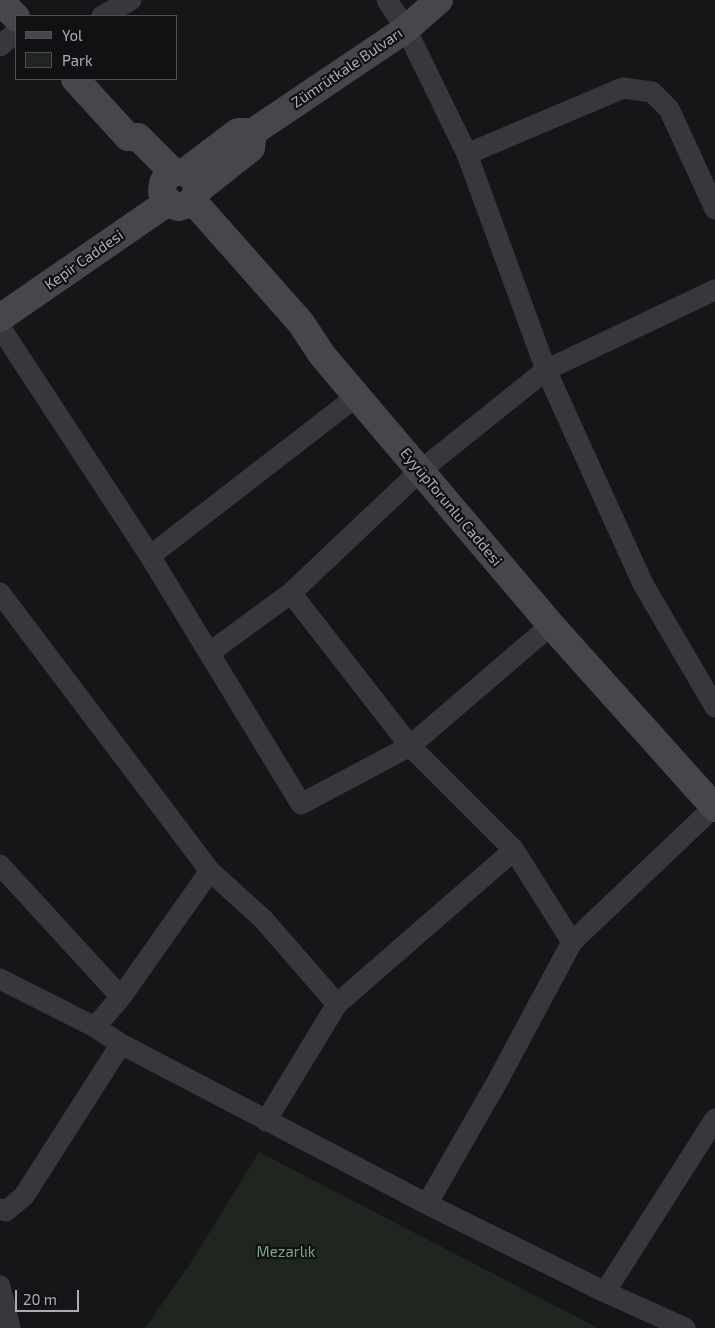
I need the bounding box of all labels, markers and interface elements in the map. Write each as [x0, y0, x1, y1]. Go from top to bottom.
legend [15, 15, 178, 80]
street label: Zümrütkale Bulvarı [288, 24, 406, 112]
text: Yol [62, 26, 83, 44]
text: Park [62, 51, 93, 69]
street label: Kepir Caddesi [41, 226, 127, 294]
street label: EyyüpTorunlu Caddesi [396, 444, 506, 570]
park label: Mezarlık [257, 1243, 315, 1261]
scale bar [18, 1280, 81, 1312]
text: 20 m [23, 1290, 57, 1308]

